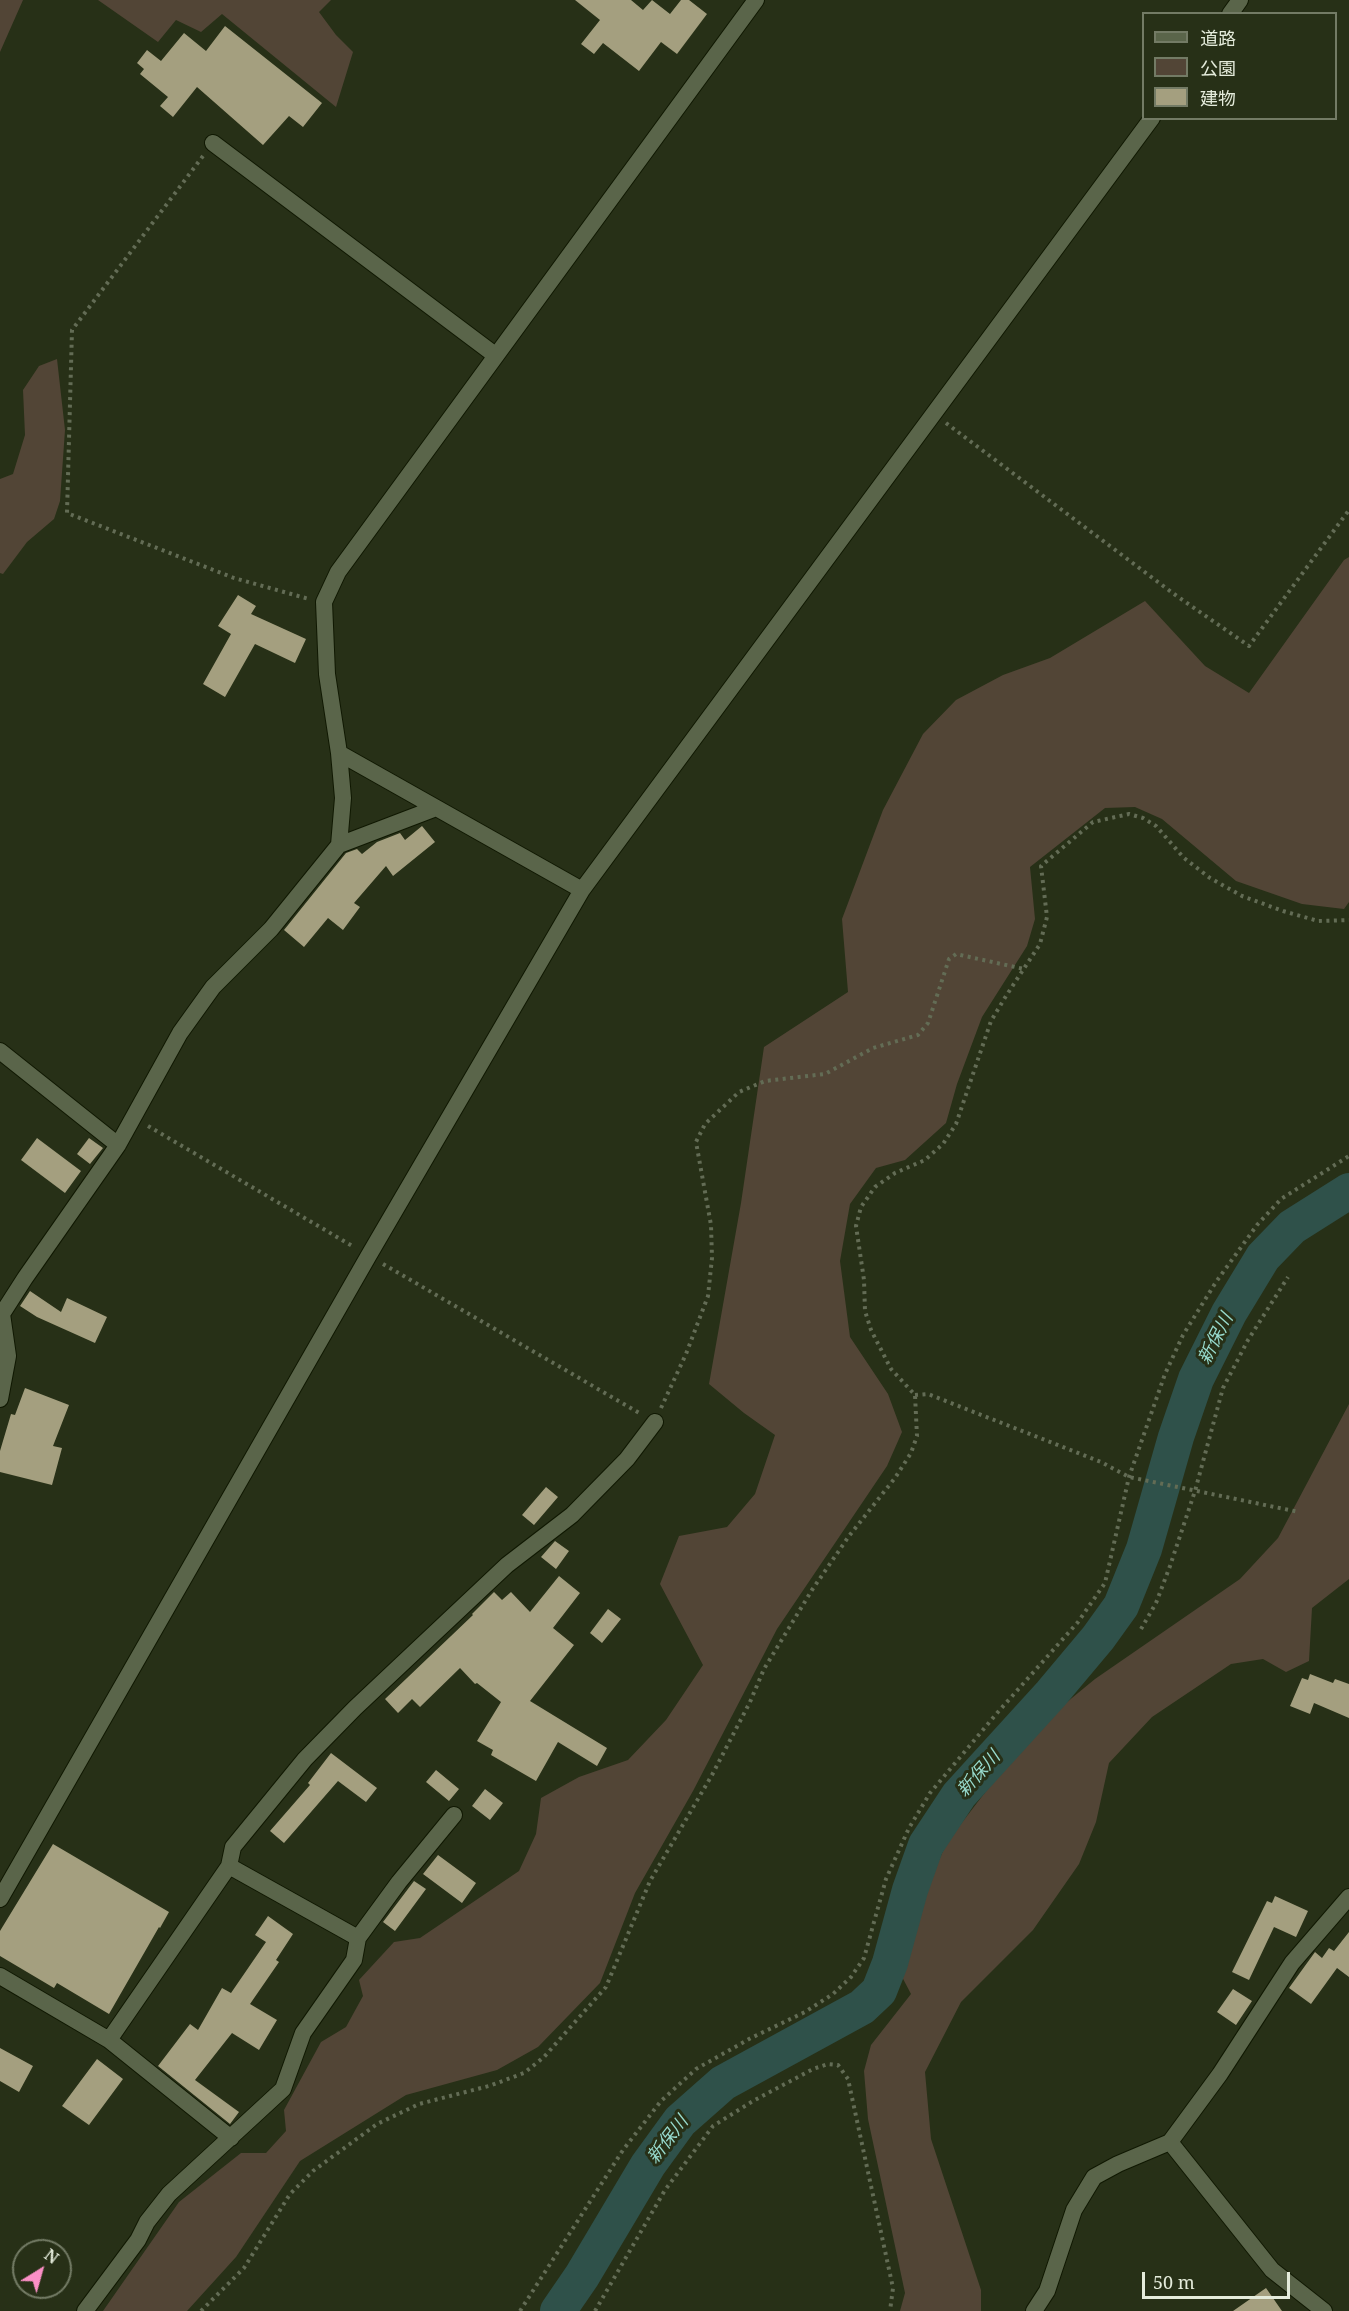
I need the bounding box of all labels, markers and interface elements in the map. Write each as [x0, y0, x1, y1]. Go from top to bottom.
legend [1142, 12, 1337, 120]
text: 道路 [1200, 26, 1236, 50]
text: 公園 [1200, 56, 1236, 80]
text: 建物 [1200, 86, 1236, 110]
water label: 新保川 [1194, 1310, 1238, 1368]
water label: 新保川 [953, 1747, 1005, 1801]
water label: 新保川 [643, 2112, 693, 2168]
north arrow [12, 2239, 72, 2299]
text: N [40, 2244, 63, 2269]
scale bar [1145, 2260, 1294, 2298]
text: 50 m [1153, 2270, 1195, 2294]

